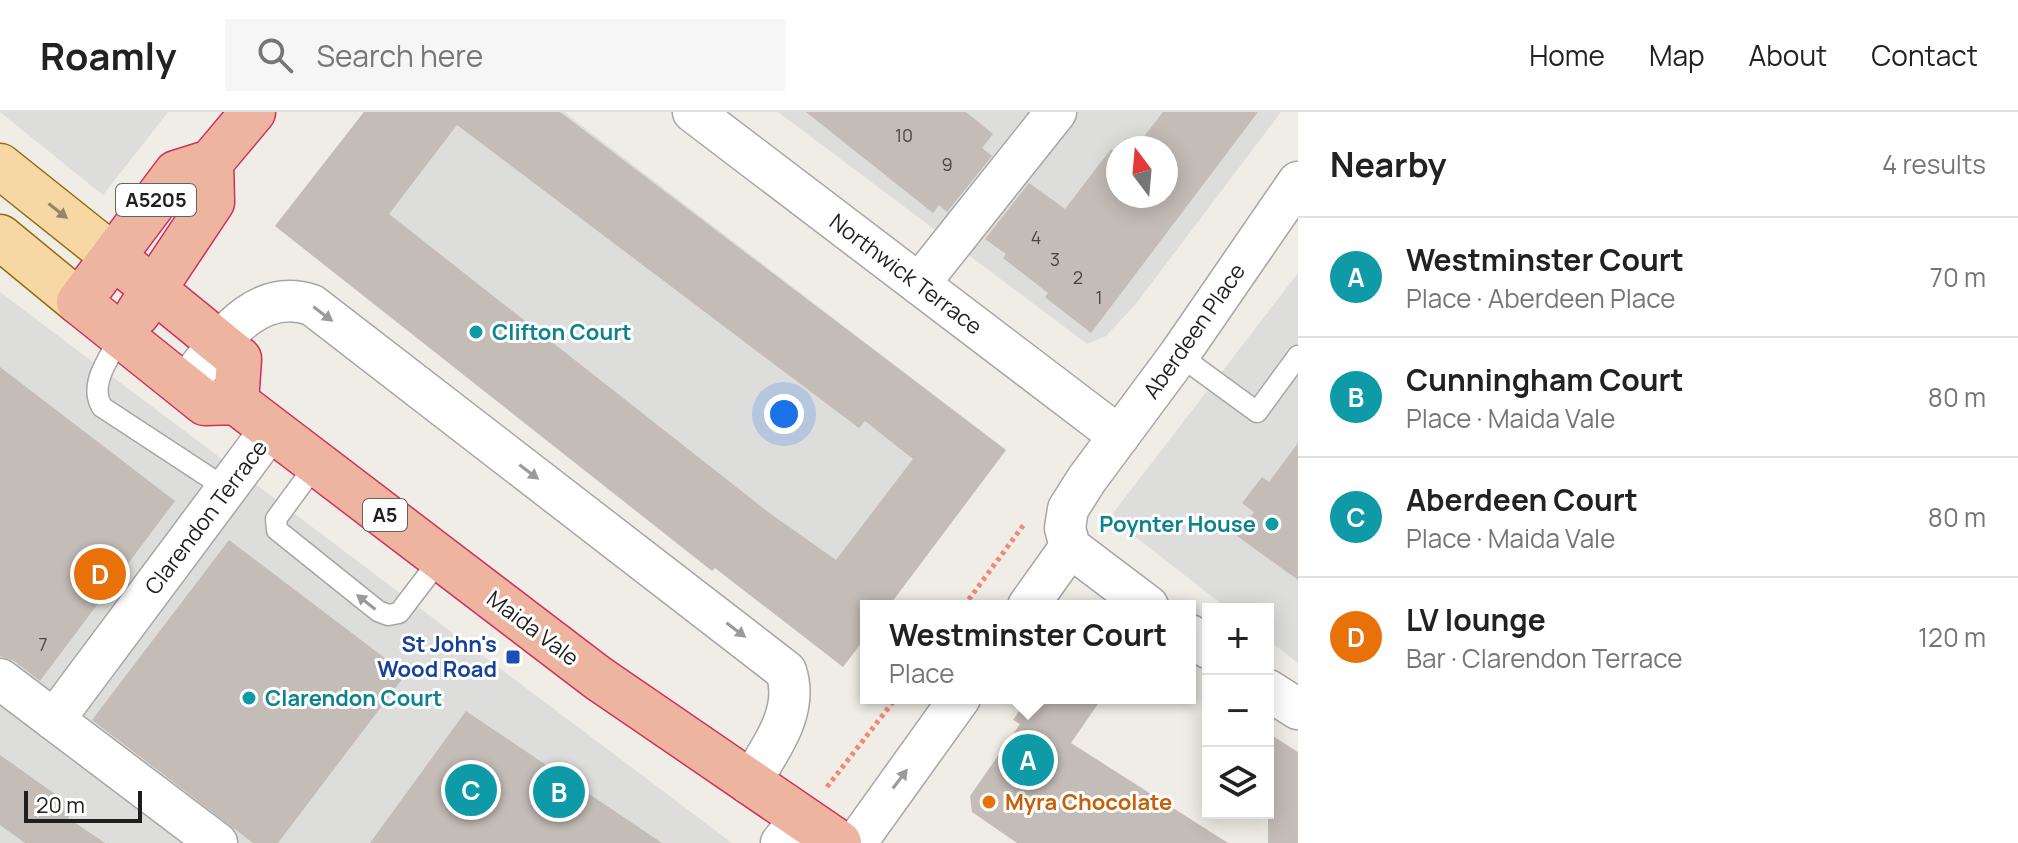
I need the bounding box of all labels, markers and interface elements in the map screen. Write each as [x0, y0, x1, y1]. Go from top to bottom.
search box [225, 19, 785, 91]
text: Roamly [40, 29, 177, 81]
icon: search [253, 33, 297, 77]
text: Search here [317, 35, 483, 76]
text: Home [1529, 36, 1605, 74]
text: Map [1649, 36, 1705, 74]
text: About [1749, 36, 1827, 74]
text: Contact [1871, 36, 1978, 74]
house number: 10 [895, 123, 913, 147]
north arrow [1106, 136, 1178, 208]
text: Nearby [1330, 141, 1446, 187]
text: 4 results [1882, 146, 1986, 182]
house number: 9 [941, 152, 953, 176]
road number: A5205 [116, 184, 196, 216]
one-way arrow [48, 202, 68, 218]
street label: Northwick Terrace [824, 207, 989, 341]
house number: 4 [1031, 225, 1041, 249]
text: Westminster Court [1406, 239, 1684, 280]
house number: 3 [1050, 247, 1060, 271]
street label: Aberdeen Place [1136, 257, 1252, 405]
text: A [1347, 259, 1365, 295]
text: 70 m [1930, 259, 1986, 295]
house number: 2 [1073, 265, 1083, 289]
text: Place · Aberdeen Place [1406, 280, 1675, 316]
house number: 1 [1095, 285, 1103, 309]
one-way arrow [313, 305, 333, 321]
place label: Clifton Court [492, 317, 632, 347]
marker: Clifton Court [467, 323, 485, 341]
text: Cunningham Court [1406, 359, 1684, 400]
text: B [1348, 379, 1364, 415]
text: 80 m [1928, 379, 1986, 415]
your location [764, 394, 804, 434]
text: Place · Maida Vale [1406, 400, 1615, 436]
street label: Clarendon Terrace [138, 433, 274, 600]
one-way arrow [519, 464, 539, 480]
text: Aberdeen Court [1406, 479, 1638, 520]
road number: A5 [363, 499, 407, 531]
text: C [1346, 499, 1366, 535]
text: 80 m [1928, 499, 1986, 535]
place label: Poynter House [1099, 509, 1256, 539]
marker: Poynter House [1263, 515, 1281, 533]
text: Place · Maida Vale [1406, 520, 1615, 556]
pin: D [74, 544, 126, 604]
street label: Maida Vale [481, 584, 585, 673]
one-way arrow [356, 594, 376, 610]
text: LV lounge [1406, 599, 1546, 640]
popup [860, 600, 1196, 704]
map controls [1202, 603, 1274, 819]
button: + [1202, 603, 1274, 675]
text: Westminster Court [889, 614, 1167, 655]
text: D [1347, 619, 1365, 655]
text: 120 m [1918, 619, 1986, 655]
one-way arrow [725, 622, 746, 638]
place label: St John's Wood Road [377, 629, 497, 684]
house number: 7 [38, 632, 48, 656]
text: Bar · Clarendon Terrace [1406, 640, 1682, 676]
marker: St John's Wood Road [504, 648, 522, 666]
text: Place [889, 655, 955, 691]
button: − [1202, 675, 1274, 747]
place label: Clarendon Court [265, 683, 442, 713]
marker: Clarendon Court [240, 689, 258, 707]
pin: A [1002, 730, 1054, 790]
button: layers [1202, 747, 1274, 819]
pin: C [445, 760, 497, 820]
pin: B [533, 762, 585, 822]
one-way arrow [891, 768, 907, 789]
scale bar [24, 787, 142, 823]
place label: Myra Chocolate [1005, 787, 1172, 817]
text: 20 m [36, 790, 85, 820]
marker: Myra Chocolate [980, 793, 998, 811]

